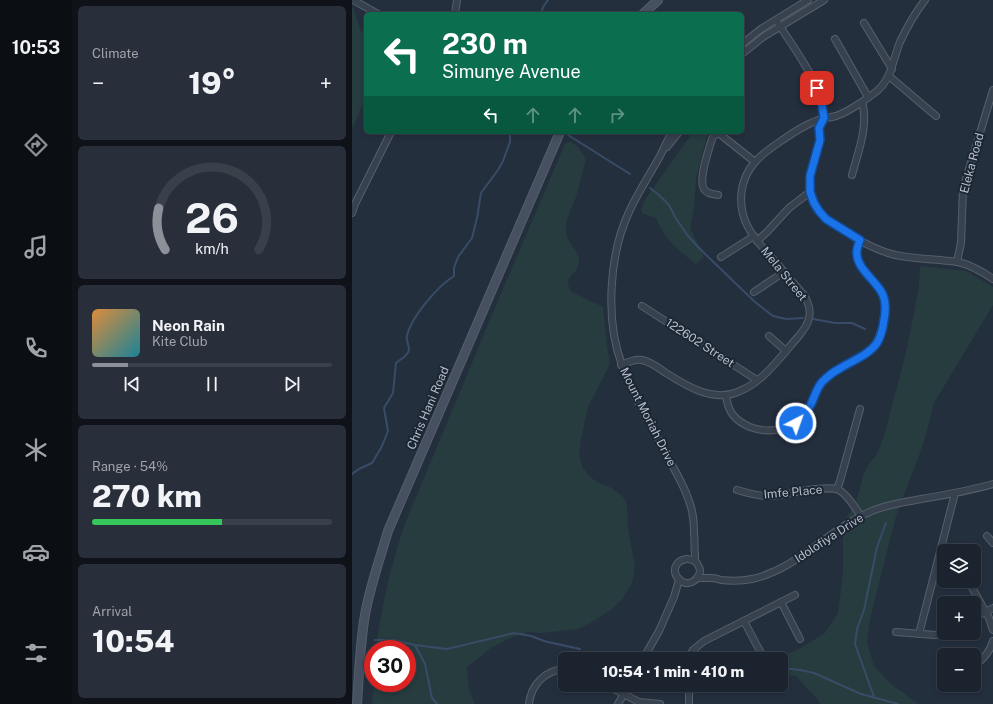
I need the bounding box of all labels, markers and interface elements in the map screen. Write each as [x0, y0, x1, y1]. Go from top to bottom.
text: 230 m [442, 27, 528, 60]
icon: left [376, 28, 428, 80]
text: 10:53 [12, 37, 60, 58]
text: Climate [92, 46, 139, 61]
text: Simunye Avenue [442, 61, 581, 82]
text: 19° [188, 65, 236, 101]
text: − [92, 70, 104, 96]
text: + [320, 70, 332, 96]
pin [800, 71, 834, 105]
icon: arrive [806, 77, 828, 99]
icon: left [480, 104, 502, 126]
icon: ahead [522, 104, 544, 126]
icon: ahead [564, 104, 586, 126]
icon: right [606, 104, 628, 126]
icon: directions [22, 131, 50, 159]
street label: Eleka Road [957, 131, 987, 195]
text: 26 [185, 193, 239, 242]
icon: music [22, 233, 50, 261]
text: km/h [195, 240, 229, 257]
street label: Mela Street [758, 244, 810, 304]
street label: 122602 Street [663, 316, 737, 371]
text: Neon Rain [152, 317, 225, 334]
icon: phone [22, 334, 50, 362]
text: Kite Club [152, 334, 207, 349]
street label: Chris Hani Road [404, 364, 452, 452]
street label: Mount Moriah Drive [617, 365, 679, 469]
icon: previous [121, 373, 143, 395]
icon: pause [201, 373, 223, 395]
icon: next [281, 373, 303, 395]
position arrow [775, 402, 817, 444]
icon: climate [22, 436, 50, 464]
text: Range · 54% [92, 459, 168, 474]
text: 270 km [92, 478, 202, 514]
street label: Imfe Place [763, 482, 823, 502]
street label: Idolofiya Drive [792, 510, 866, 565]
icon: car [22, 538, 50, 566]
map controls [937, 544, 981, 692]
button: layers [937, 544, 981, 588]
button: + [937, 596, 981, 640]
text: Arrival [92, 604, 132, 619]
text: 10:54 [92, 623, 174, 659]
icon: filters [22, 639, 50, 667]
speed limit sign: 30 [364, 640, 416, 692]
button: − [937, 648, 981, 692]
text: 10:54 · 1 min · 410 m [602, 663, 744, 680]

